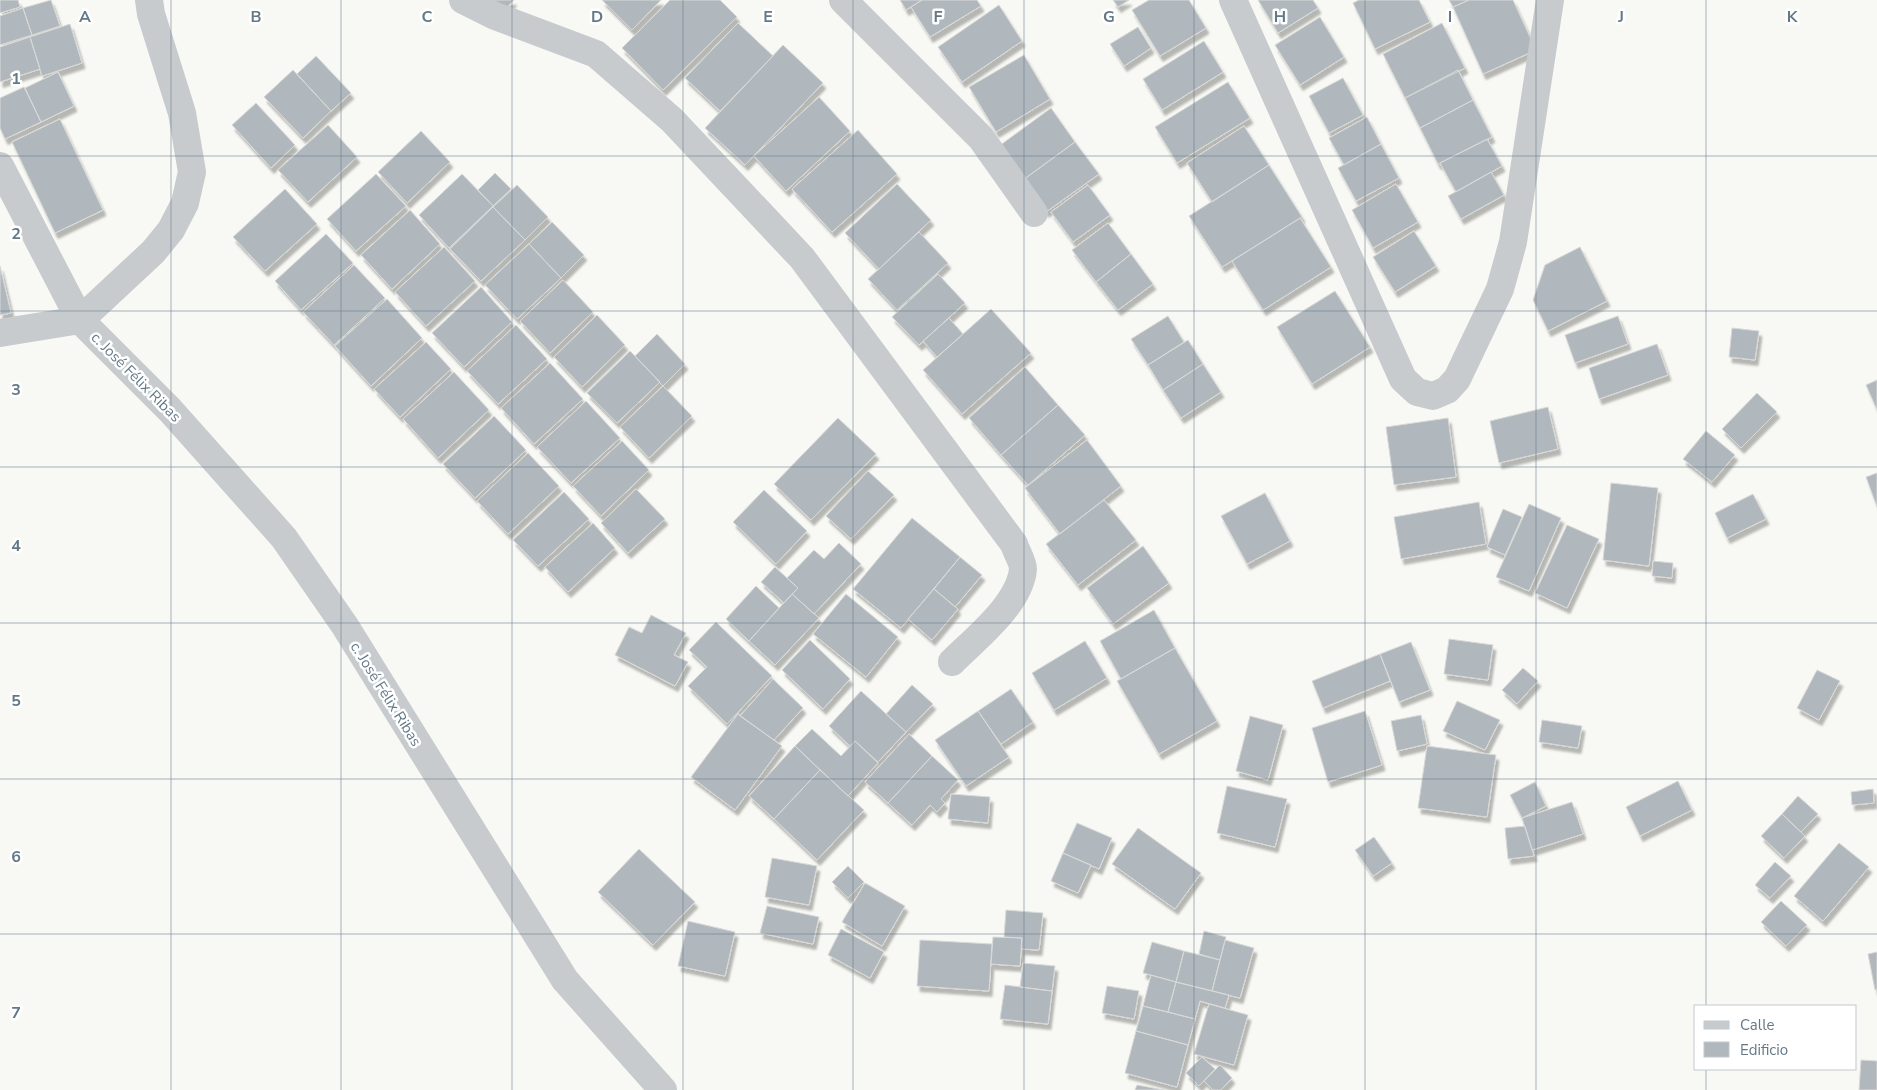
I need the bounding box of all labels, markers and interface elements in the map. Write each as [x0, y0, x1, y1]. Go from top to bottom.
text: A [79, 6, 91, 28]
text: B [250, 6, 262, 28]
text: C [422, 6, 433, 28]
text: D [591, 6, 603, 28]
text: E [763, 6, 773, 28]
text: F [934, 6, 943, 28]
text: G [1103, 6, 1115, 28]
text: H [1274, 6, 1286, 28]
text: I [1448, 6, 1452, 28]
text: J [1617, 6, 1624, 28]
text: K [1787, 6, 1799, 28]
text: 1 [11, 68, 21, 90]
text: 2 [11, 223, 21, 245]
street label: c. José Félix Ribas [87, 328, 185, 426]
text: 3 [11, 379, 21, 401]
text: 4 [11, 535, 21, 557]
street label: c. José Félix Ribas [346, 638, 426, 750]
text: 5 [11, 690, 21, 712]
text: 6 [11, 846, 21, 868]
text: 7 [11, 1002, 21, 1024]
legend [1694, 1005, 1857, 1070]
text: Calle [1740, 1015, 1775, 1035]
text: Edificio [1740, 1040, 1788, 1060]

